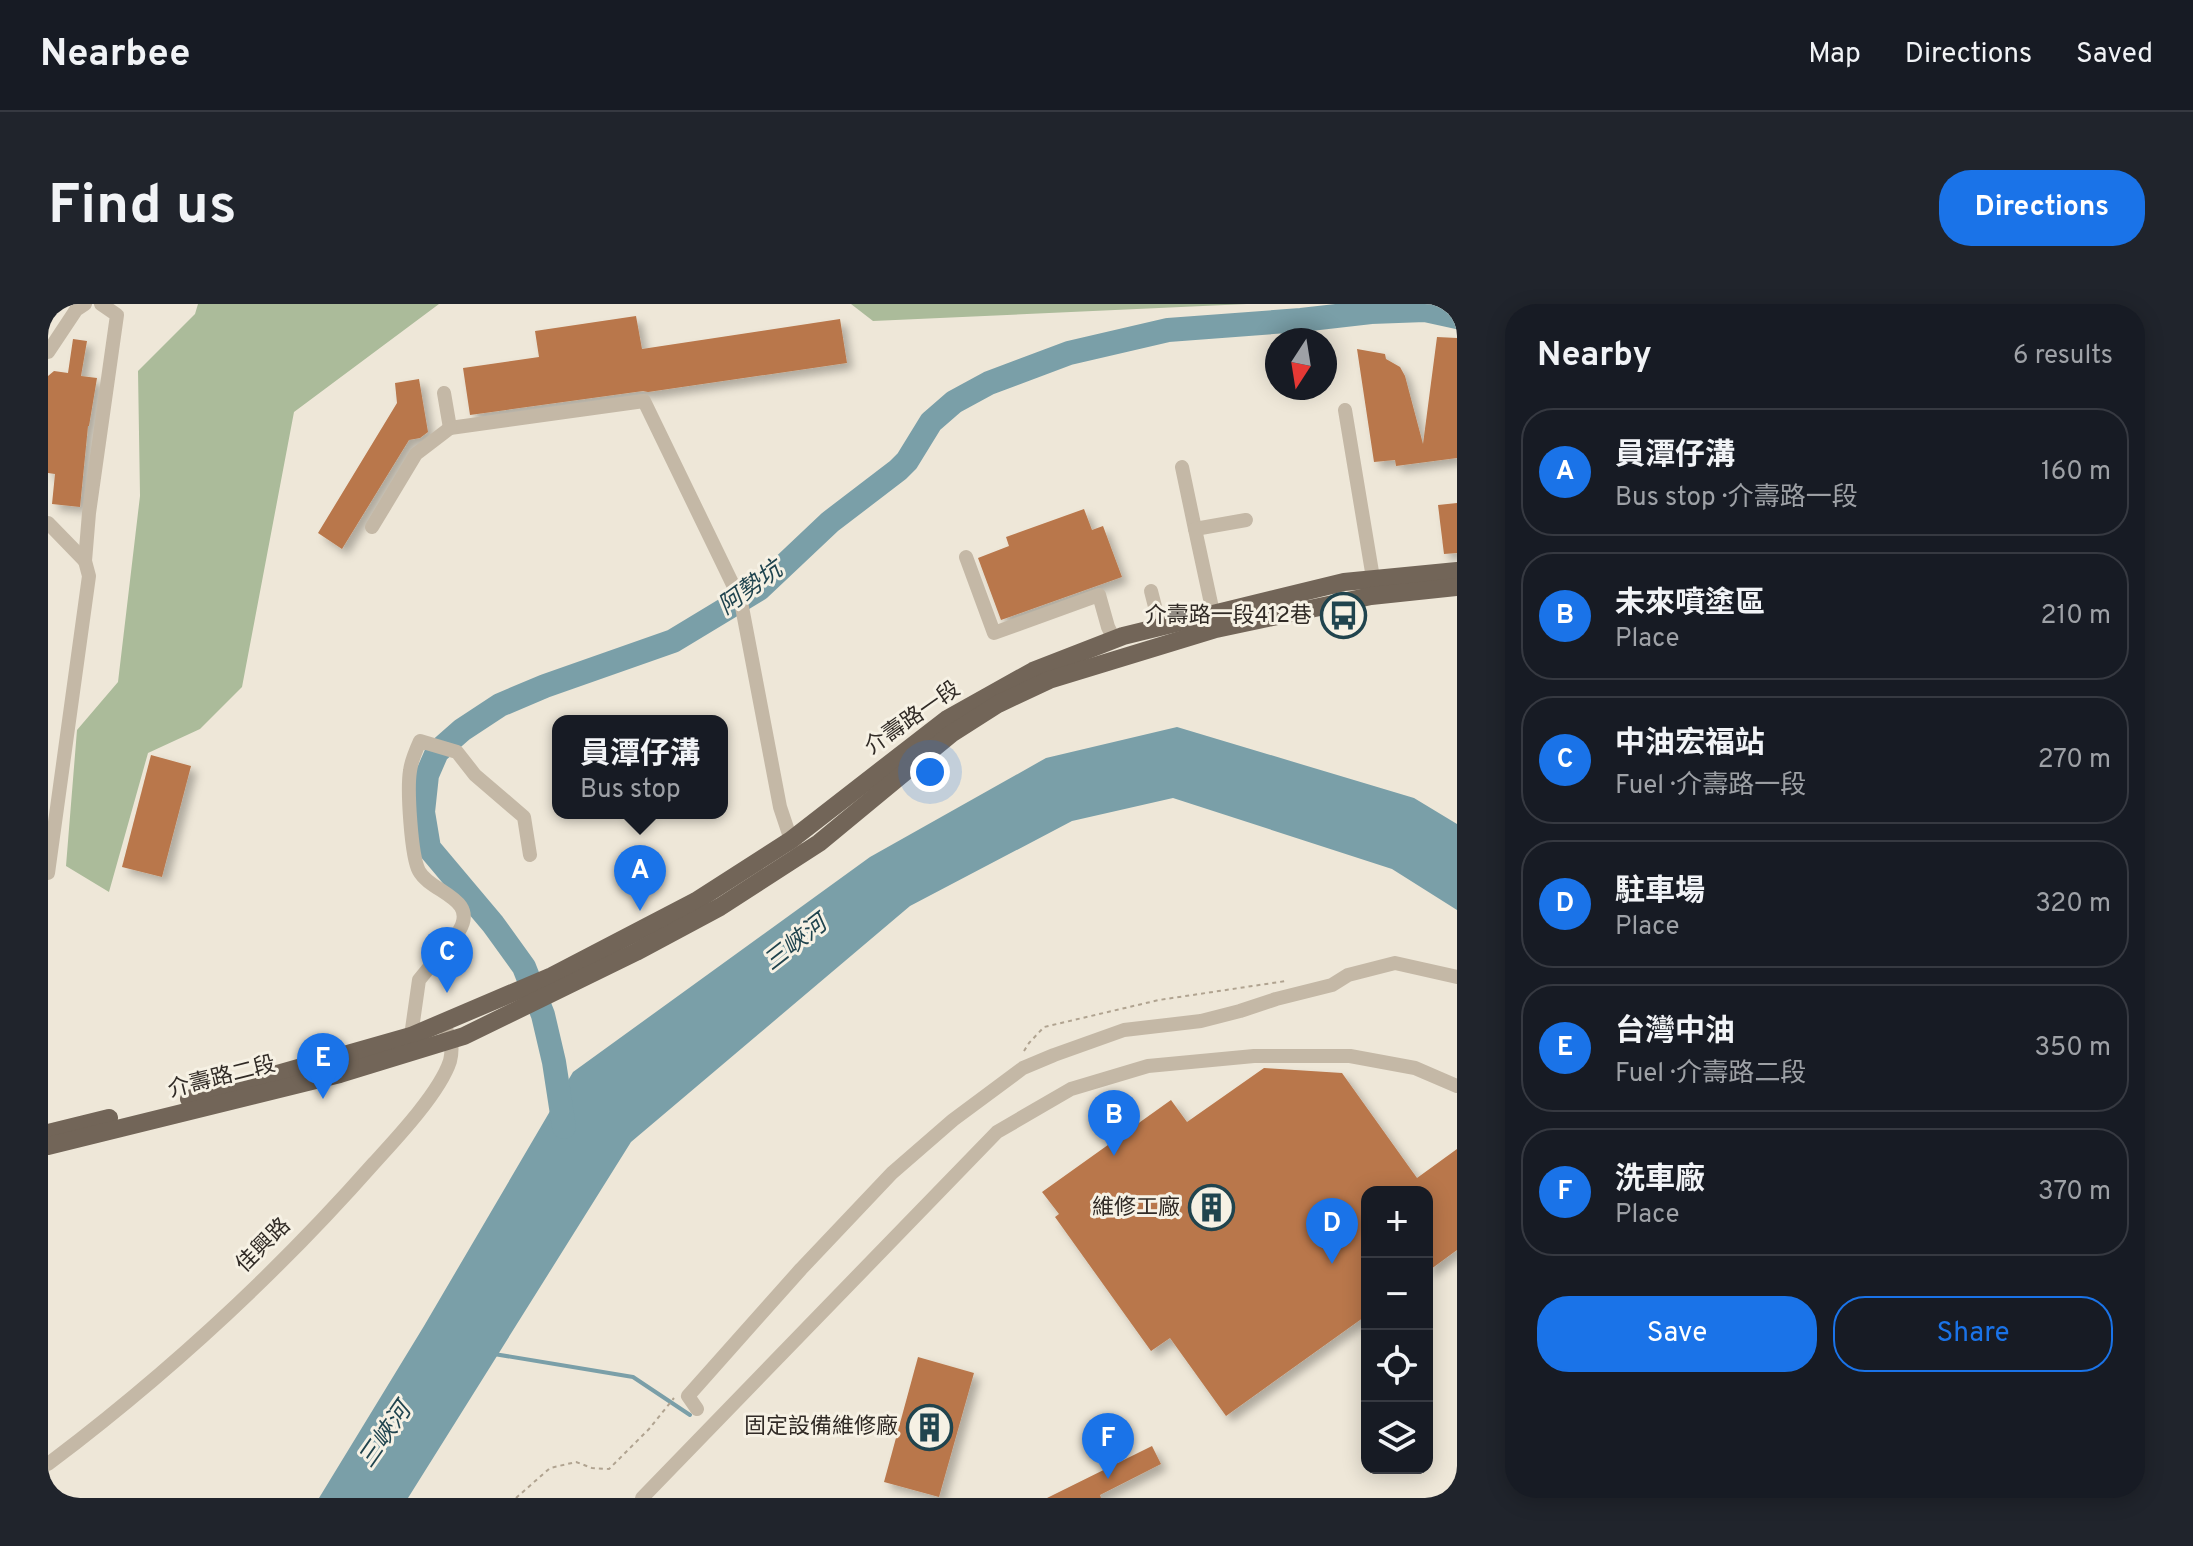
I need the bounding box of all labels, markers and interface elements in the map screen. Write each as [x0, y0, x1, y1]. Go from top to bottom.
text: Nearbee [40, 31, 190, 80]
text: Map [1808, 37, 1861, 73]
text: Directions [1905, 37, 2032, 73]
text: Saved [2076, 37, 2153, 73]
button: Directions [1939, 170, 2145, 246]
text: Find us [48, 173, 237, 243]
north arrow [1265, 328, 1337, 400]
text: Nearby [1537, 335, 1652, 378]
text: 6 results [2013, 340, 2113, 373]
text: 員潭仔溝 [1615, 438, 1735, 475]
text: A [1556, 456, 1574, 489]
text: 160 m [2041, 456, 2111, 489]
text: Bus stop · 介壽路一段 [1615, 482, 1858, 515]
water label: 阿勢坑 [713, 554, 791, 622]
text: 未來噴塗區 [1615, 586, 1765, 623]
bus stop icon: 介壽路一段412巷 [1319, 592, 1367, 640]
text: B [1556, 600, 1574, 633]
text: 210 m [2041, 600, 2111, 633]
place label: 介壽路一段412巷 [1145, 603, 1312, 630]
text: Place [1615, 623, 1679, 656]
street label: 介壽路一段 [860, 676, 966, 762]
popup [552, 715, 728, 819]
text: 中油宏福站 [1615, 726, 1765, 763]
text: 員潭仔溝 [580, 737, 700, 774]
text: C [1557, 744, 1573, 777]
text: 270 m [2038, 744, 2111, 777]
your location [910, 752, 950, 792]
text: Fuel · 介壽路一段 [1615, 770, 1806, 803]
text: Bus stop [580, 774, 681, 807]
pin: A [614, 845, 666, 911]
text: 駐車場 [1615, 874, 1705, 911]
text: D [1556, 888, 1574, 921]
text: 320 m [2035, 888, 2111, 921]
water label: 三峽河 [758, 908, 837, 978]
text: Place [1615, 911, 1679, 944]
pin: C [421, 927, 473, 993]
text: 台灣中油 [1615, 1014, 1735, 1051]
text: E [1557, 1032, 1573, 1065]
text: 350 m [2034, 1032, 2111, 1065]
pin: E [297, 1033, 349, 1099]
street label: 介壽路二段 [165, 1052, 279, 1104]
text: Fuel · 介壽路二段 [1615, 1058, 1806, 1091]
pin: B [1088, 1090, 1140, 1156]
text: 洗車廠 [1615, 1162, 1705, 1199]
text: F [1558, 1176, 1572, 1209]
text: 370 m [2038, 1176, 2111, 1209]
building icon: 維修工廠 [1187, 1184, 1235, 1232]
map controls [1361, 1186, 1433, 1474]
button: + [1361, 1186, 1433, 1258]
place label: 維修工廠 [1092, 1195, 1180, 1222]
pin: D [1306, 1198, 1358, 1264]
text: Place [1615, 1199, 1679, 1232]
street label: 佳興路 [231, 1213, 297, 1279]
button: − [1361, 1258, 1433, 1330]
button: Save [1537, 1296, 1817, 1372]
button: Share [1833, 1296, 2113, 1372]
button: locate [1361, 1330, 1433, 1402]
water label: 三峽河 [353, 1395, 421, 1474]
button: layers [1361, 1402, 1433, 1474]
building icon: 固定設備維修廠 [905, 1403, 953, 1451]
pin: F [1082, 1413, 1134, 1479]
place label: 固定設備維修廠 [744, 1414, 898, 1441]

